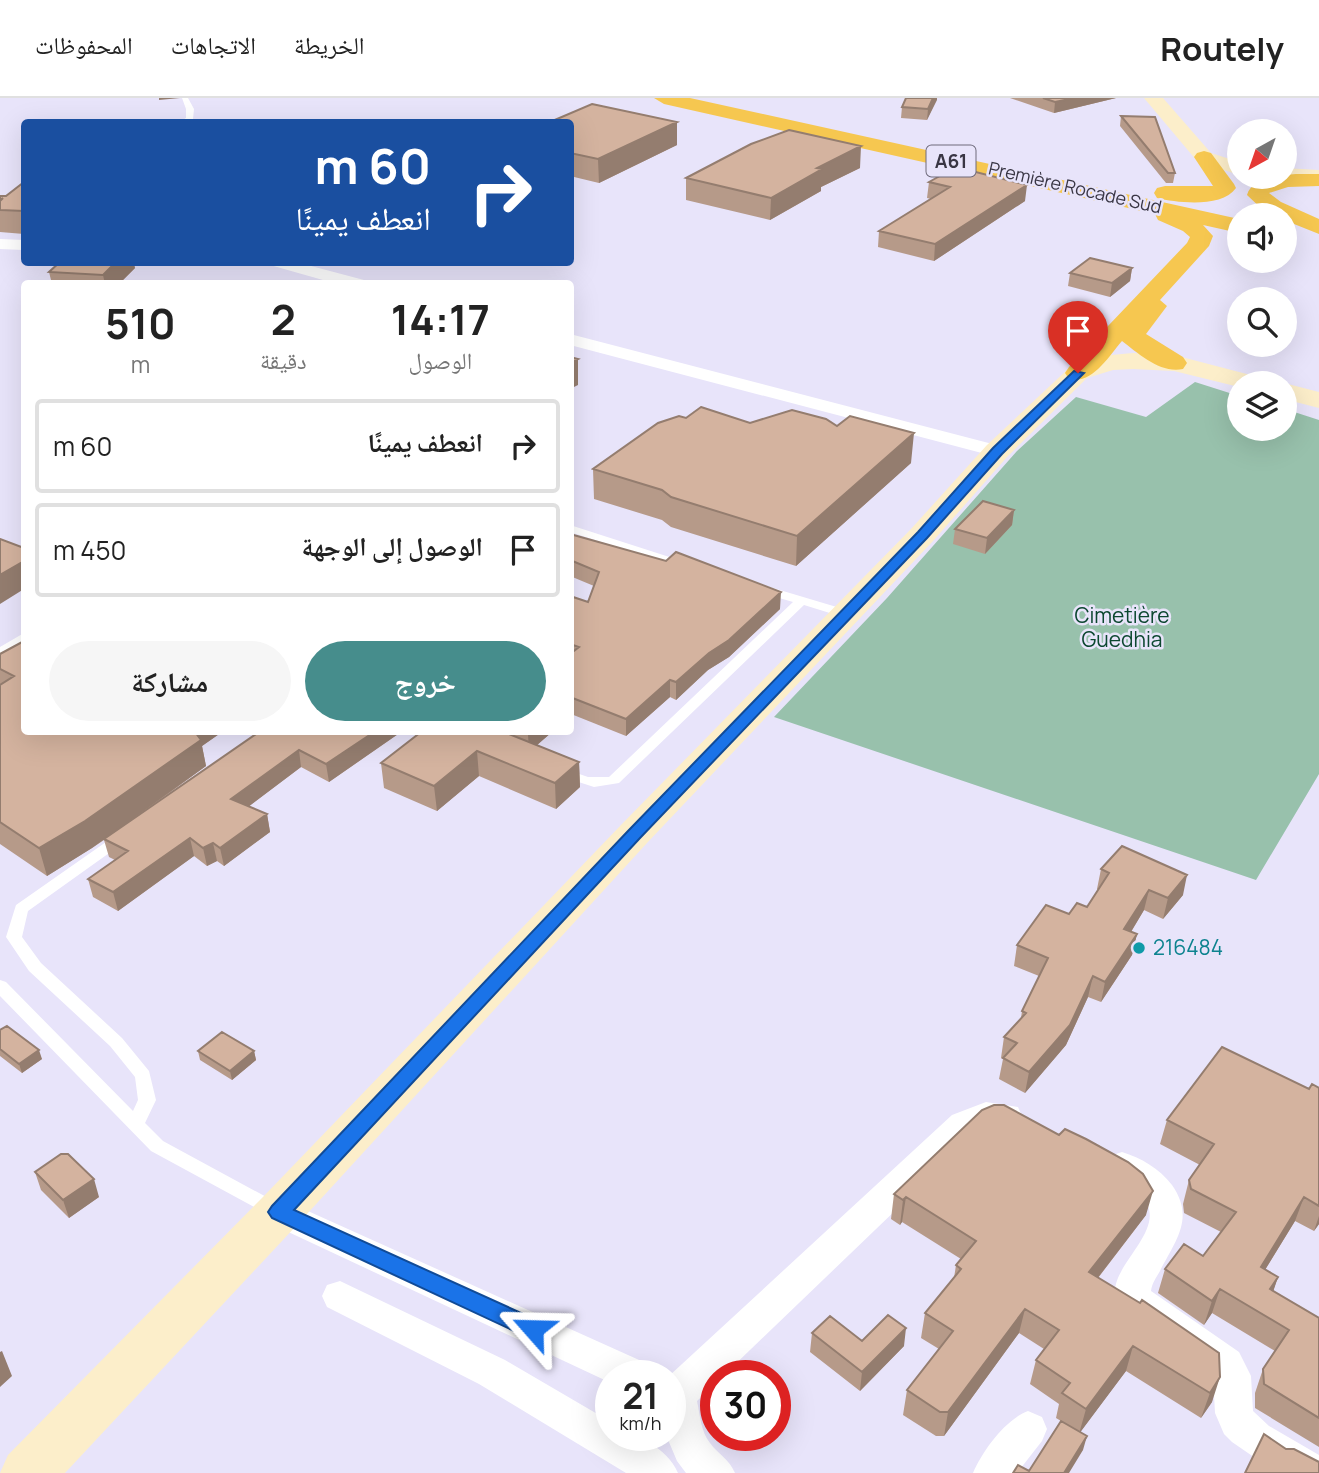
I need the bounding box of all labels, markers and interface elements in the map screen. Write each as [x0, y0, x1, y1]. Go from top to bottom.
text: Routely [1160, 26, 1284, 71]
text: المحفوظات [35, 28, 133, 61]
text: الاتجاهات [171, 28, 256, 61]
text: الخريطة [294, 28, 365, 61]
north arrow [1227, 119, 1297, 189]
map controls [1227, 119, 1297, 441]
text: 60 m [314, 132, 431, 199]
road number: A61 [926, 146, 976, 176]
icon: right [455, 147, 546, 238]
street label: Première Rocade Sud [986, 155, 1164, 219]
text: انعطف يمينًا [296, 196, 431, 240]
button: sound [1227, 203, 1297, 273]
button: search [1227, 287, 1297, 357]
text: 2 [271, 290, 296, 348]
text: 14:17 [391, 290, 490, 348]
text: 510 [105, 294, 176, 352]
pin [1048, 301, 1108, 373]
icon: arrive [1059, 312, 1097, 350]
text: دقيقة [260, 344, 307, 376]
text: الوصول [408, 344, 472, 376]
text: m [131, 348, 150, 380]
button: layers [1227, 371, 1297, 441]
text: انعطف يمينًا [368, 424, 483, 460]
icon: right [504, 427, 542, 465]
text: 60 m [53, 428, 112, 464]
text: الوصول إلى الوجهة [302, 528, 483, 564]
icon: arrive [504, 531, 542, 569]
text: 450 m [53, 532, 126, 568]
park label: Cimetière Guedhia [1074, 601, 1170, 653]
button: مشاركة [49, 641, 291, 721]
button: خروج [305, 641, 546, 721]
place label: 216484 [1153, 933, 1223, 961]
marker: 216484 [1131, 940, 1147, 956]
position arrow [496, 1292, 570, 1366]
speed limit sign: 30 [700, 1360, 791, 1451]
text: 21 [622, 1372, 659, 1420]
text: km/h [620, 1411, 661, 1435]

